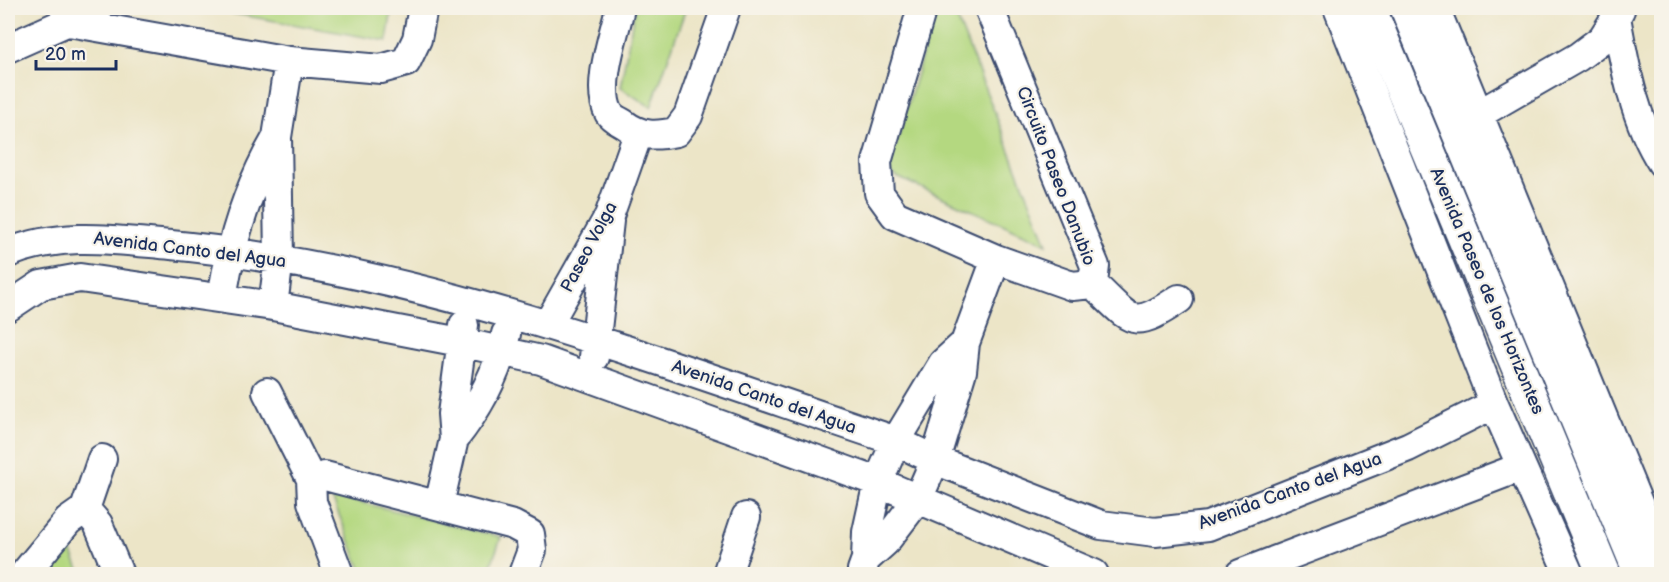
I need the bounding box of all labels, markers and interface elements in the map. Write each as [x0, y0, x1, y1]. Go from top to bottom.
scale bar [36, 33, 116, 71]
text: 20 m [45, 44, 86, 65]
street label: Circuito Paseo Danubio [1012, 83, 1100, 269]
street label: Avenida Paseo de los Horizontes [1425, 164, 1549, 418]
street label: Paseo Volga [556, 198, 622, 296]
street label: Avenida Canto del Agua [93, 228, 287, 272]
street label: Avenida Canto del Agua [669, 356, 859, 438]
street label: Avenida Canto del Agua [1195, 448, 1385, 534]

